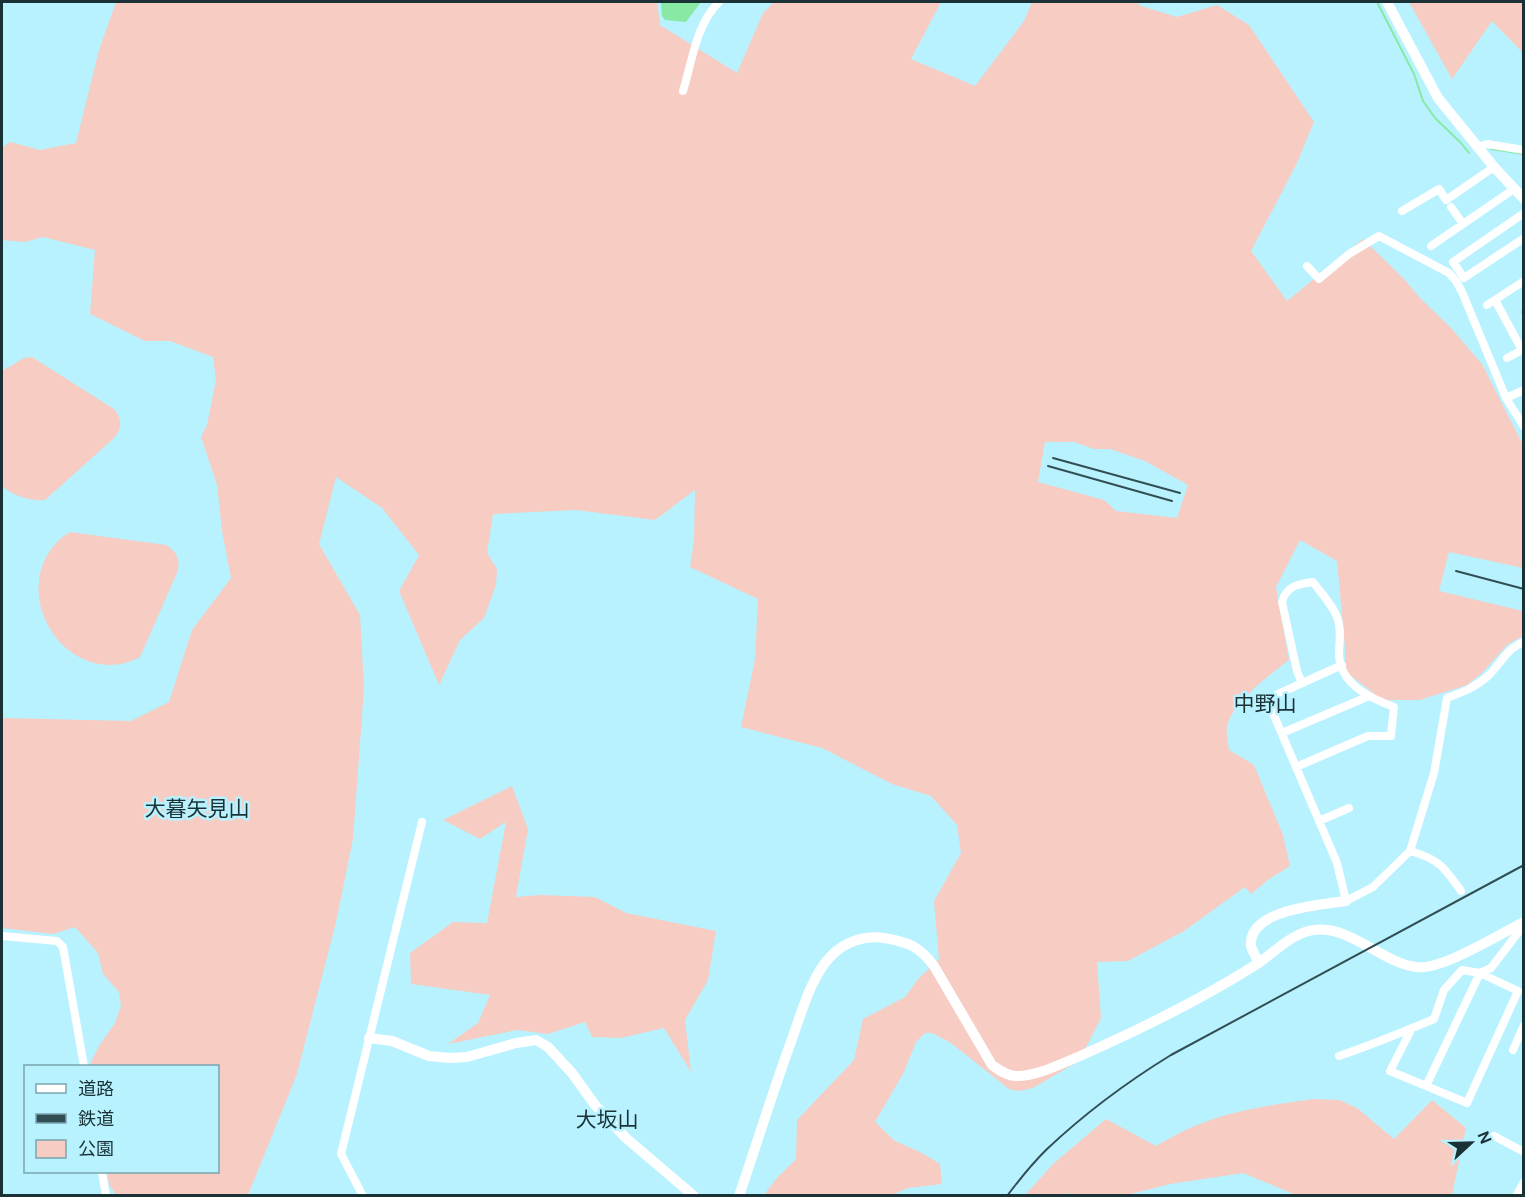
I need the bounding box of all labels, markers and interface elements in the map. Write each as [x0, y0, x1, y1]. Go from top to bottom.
district label: 中野山 [1234, 690, 1297, 718]
district label: 大暮矢見山 [145, 795, 250, 823]
legend [24, 1065, 219, 1173]
text: 道路 [78, 1077, 114, 1101]
district label: 大坂山 [576, 1106, 639, 1134]
text: 鉄道 [78, 1107, 114, 1131]
north arrow [1441, 1113, 1501, 1173]
text: N [1473, 1128, 1496, 1147]
text: 公園 [78, 1137, 114, 1161]

